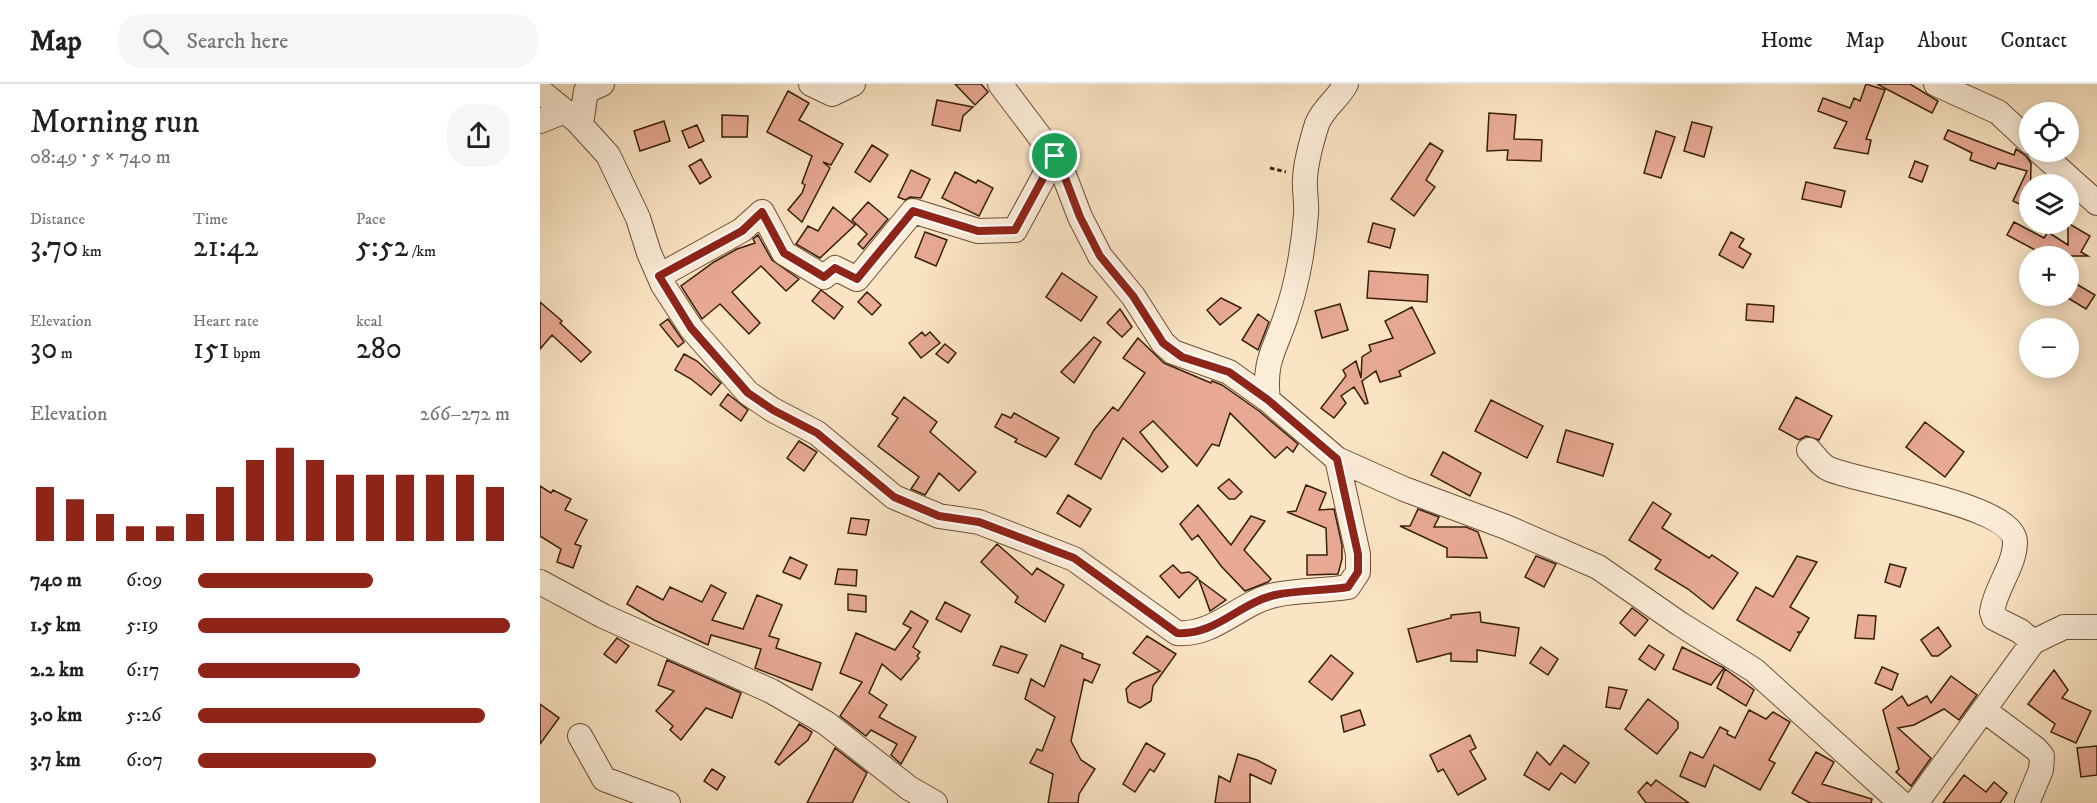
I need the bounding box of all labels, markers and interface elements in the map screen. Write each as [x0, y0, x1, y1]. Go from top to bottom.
search box [118, 14, 538, 68]
text: Map [30, 24, 82, 59]
icon: search [139, 25, 172, 58]
text: Search here [187, 28, 288, 55]
text: Home [1761, 28, 1813, 54]
text: Map [1846, 28, 1884, 54]
text: About [1917, 28, 1968, 54]
text: Contact [2001, 28, 2067, 54]
text: Morning run [30, 102, 199, 143]
map controls [2019, 102, 2079, 378]
button: locate [2019, 102, 2079, 162]
button: share [447, 104, 510, 167]
pin [1029, 130, 1080, 181]
icon: arrive [1038, 139, 1071, 172]
text: 08:49 · 5 × 740 m [30, 145, 171, 170]
button: layers [2019, 174, 2079, 234]
text: Distance [30, 209, 85, 229]
text: Time [193, 209, 228, 229]
text: Pace [356, 209, 386, 229]
text: 3.70 [30, 229, 78, 266]
text: 21:42 [193, 229, 259, 266]
text: 5:52 [356, 229, 408, 266]
text: km [78, 241, 102, 261]
text: /km [408, 241, 436, 261]
button: + [2019, 246, 2079, 306]
text: Elevation [30, 311, 92, 331]
text: Heart rate [193, 311, 259, 331]
text: kcal [356, 311, 382, 331]
button: − [2019, 318, 2079, 378]
text: 30 [30, 331, 57, 368]
text: 151 [193, 331, 230, 368]
text: 280 [356, 331, 402, 368]
text: m [57, 343, 73, 363]
text: bpm [230, 343, 261, 363]
text: Elevation [30, 402, 107, 427]
text: 266–272 m [420, 402, 510, 427]
text: 740 m [30, 568, 82, 593]
text: 6:09 [126, 568, 162, 593]
text: 1.5 km [30, 613, 81, 638]
text: 5:19 [126, 613, 158, 638]
text: 2.2 km [30, 658, 84, 683]
text: 6:17 [126, 658, 160, 683]
text: 3.0 km [30, 703, 82, 728]
text: 5:26 [126, 703, 161, 728]
text: 3.7 km [30, 748, 81, 773]
text: 6:07 [126, 748, 163, 773]

